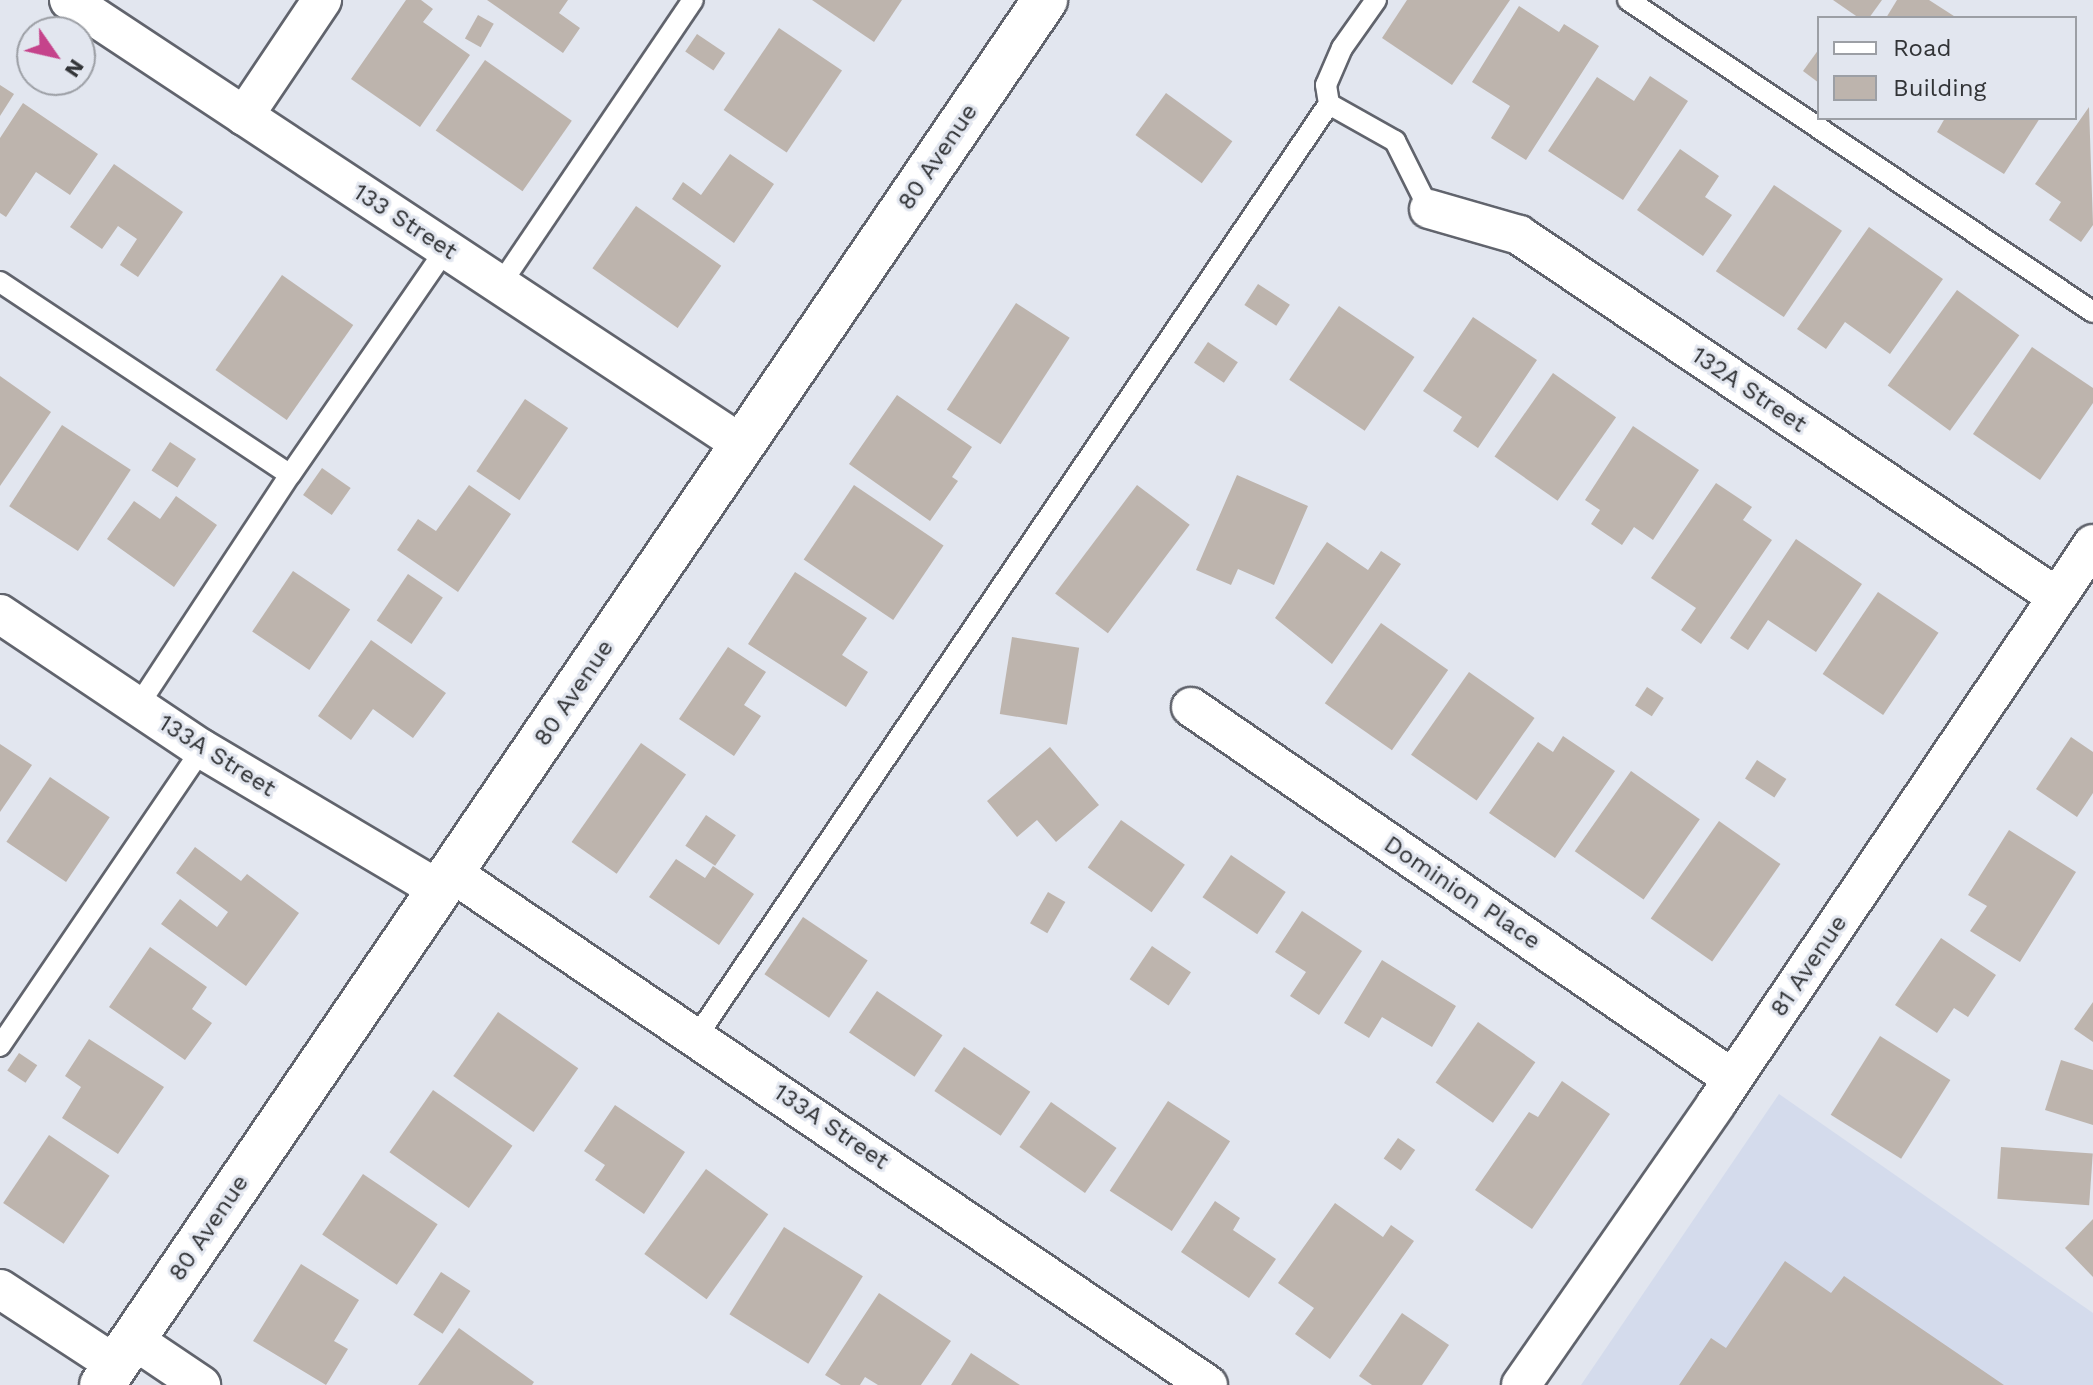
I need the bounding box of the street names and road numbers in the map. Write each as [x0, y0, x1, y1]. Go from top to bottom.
street label: 80 Avenue [892, 98, 984, 216]
street label: 133 Street [348, 178, 462, 266]
street label: 132A Street [1686, 341, 1812, 439]
street label: 80 Avenue [528, 634, 620, 752]
street label: 133A Street [153, 708, 281, 804]
street label: Dominion Place [1378, 830, 1546, 956]
street label: 81 Avenue [1764, 909, 1854, 1023]
street label: 133A Street [768, 1078, 894, 1176]
street label: 80 Avenue [163, 1169, 255, 1287]

